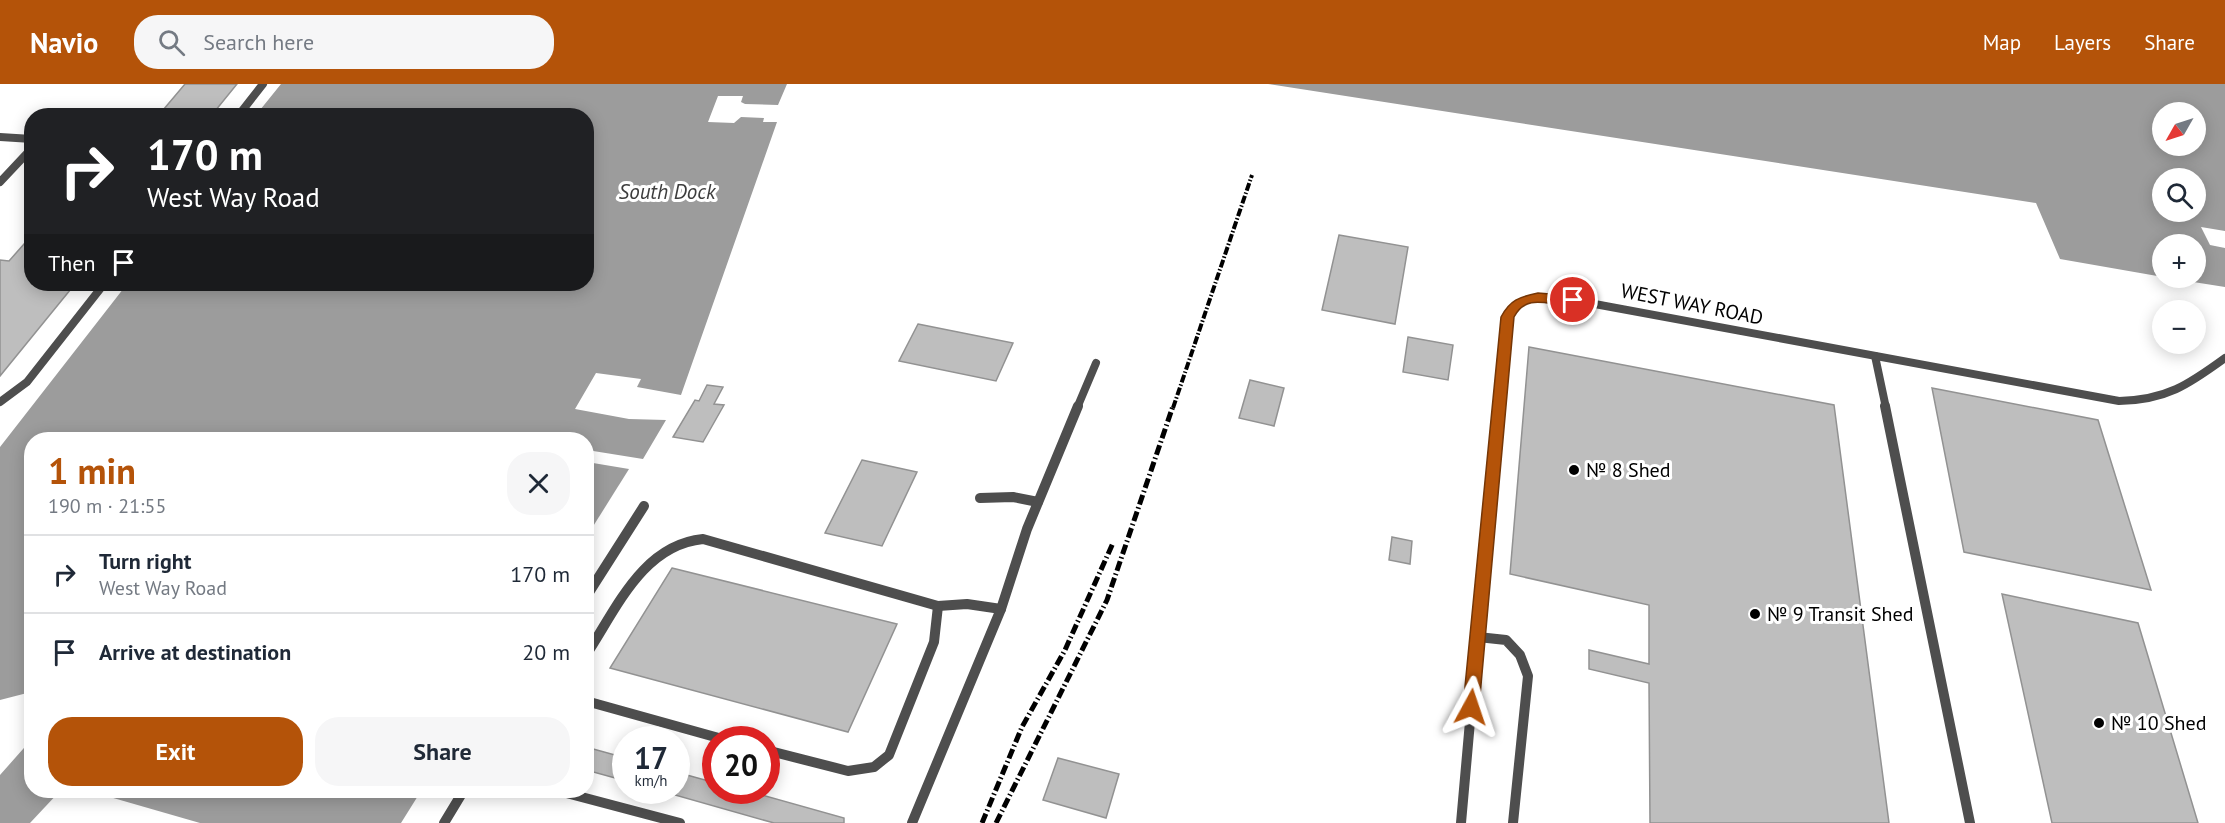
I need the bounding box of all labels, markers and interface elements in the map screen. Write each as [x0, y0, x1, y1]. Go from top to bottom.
search box [134, 15, 554, 69]
text: Navio [30, 24, 98, 61]
icon: search [155, 26, 188, 59]
text: Search here [203, 28, 314, 56]
text: Map [1983, 29, 2021, 56]
text: Layers [2054, 29, 2111, 56]
text: Share [2144, 29, 2195, 56]
north arrow [2152, 102, 2206, 156]
map controls [2152, 102, 2206, 354]
text: 170 m [147, 127, 263, 182]
icon: right [48, 132, 126, 210]
button: search [2152, 168, 2206, 222]
water label: South Dock [619, 178, 717, 205]
text: West Way Road [147, 180, 320, 214]
button: + [2152, 234, 2206, 288]
icon: arrive [107, 246, 140, 279]
text: Then [48, 249, 95, 277]
pin [1547, 274, 1598, 325]
street label: WEST WAY ROAD [1619, 277, 1765, 331]
icon: arrive [1556, 283, 1589, 316]
button: − [2152, 300, 2206, 354]
text: 1 min [48, 447, 136, 494]
button: close [507, 452, 570, 515]
place label: № 8 Shed [1586, 457, 1671, 483]
marker: № 8 Shed [1567, 463, 1581, 477]
text: 190 m · 21:55 [48, 493, 166, 519]
text: Turn right [99, 547, 191, 575]
icon: right [48, 558, 81, 591]
text: 170 m [510, 560, 570, 588]
text: West Way Road [99, 575, 227, 601]
place label: № 9 Transit Shed [1767, 601, 1913, 627]
marker: № 9 Transit Shed [1748, 607, 1762, 621]
icon: arrive [48, 636, 81, 669]
text: Arrive at destination [99, 638, 291, 666]
text: 20 m [522, 638, 570, 666]
position arrow [1439, 675, 1503, 739]
place label: № 10 Shed [2111, 710, 2206, 736]
marker: № 10 Shed [2092, 716, 2106, 730]
button: Exit [48, 717, 303, 786]
button: Share [315, 717, 570, 786]
speed limit sign: 20 [702, 726, 780, 804]
text: 17 [634, 738, 668, 777]
text: km/h [635, 771, 667, 790]

